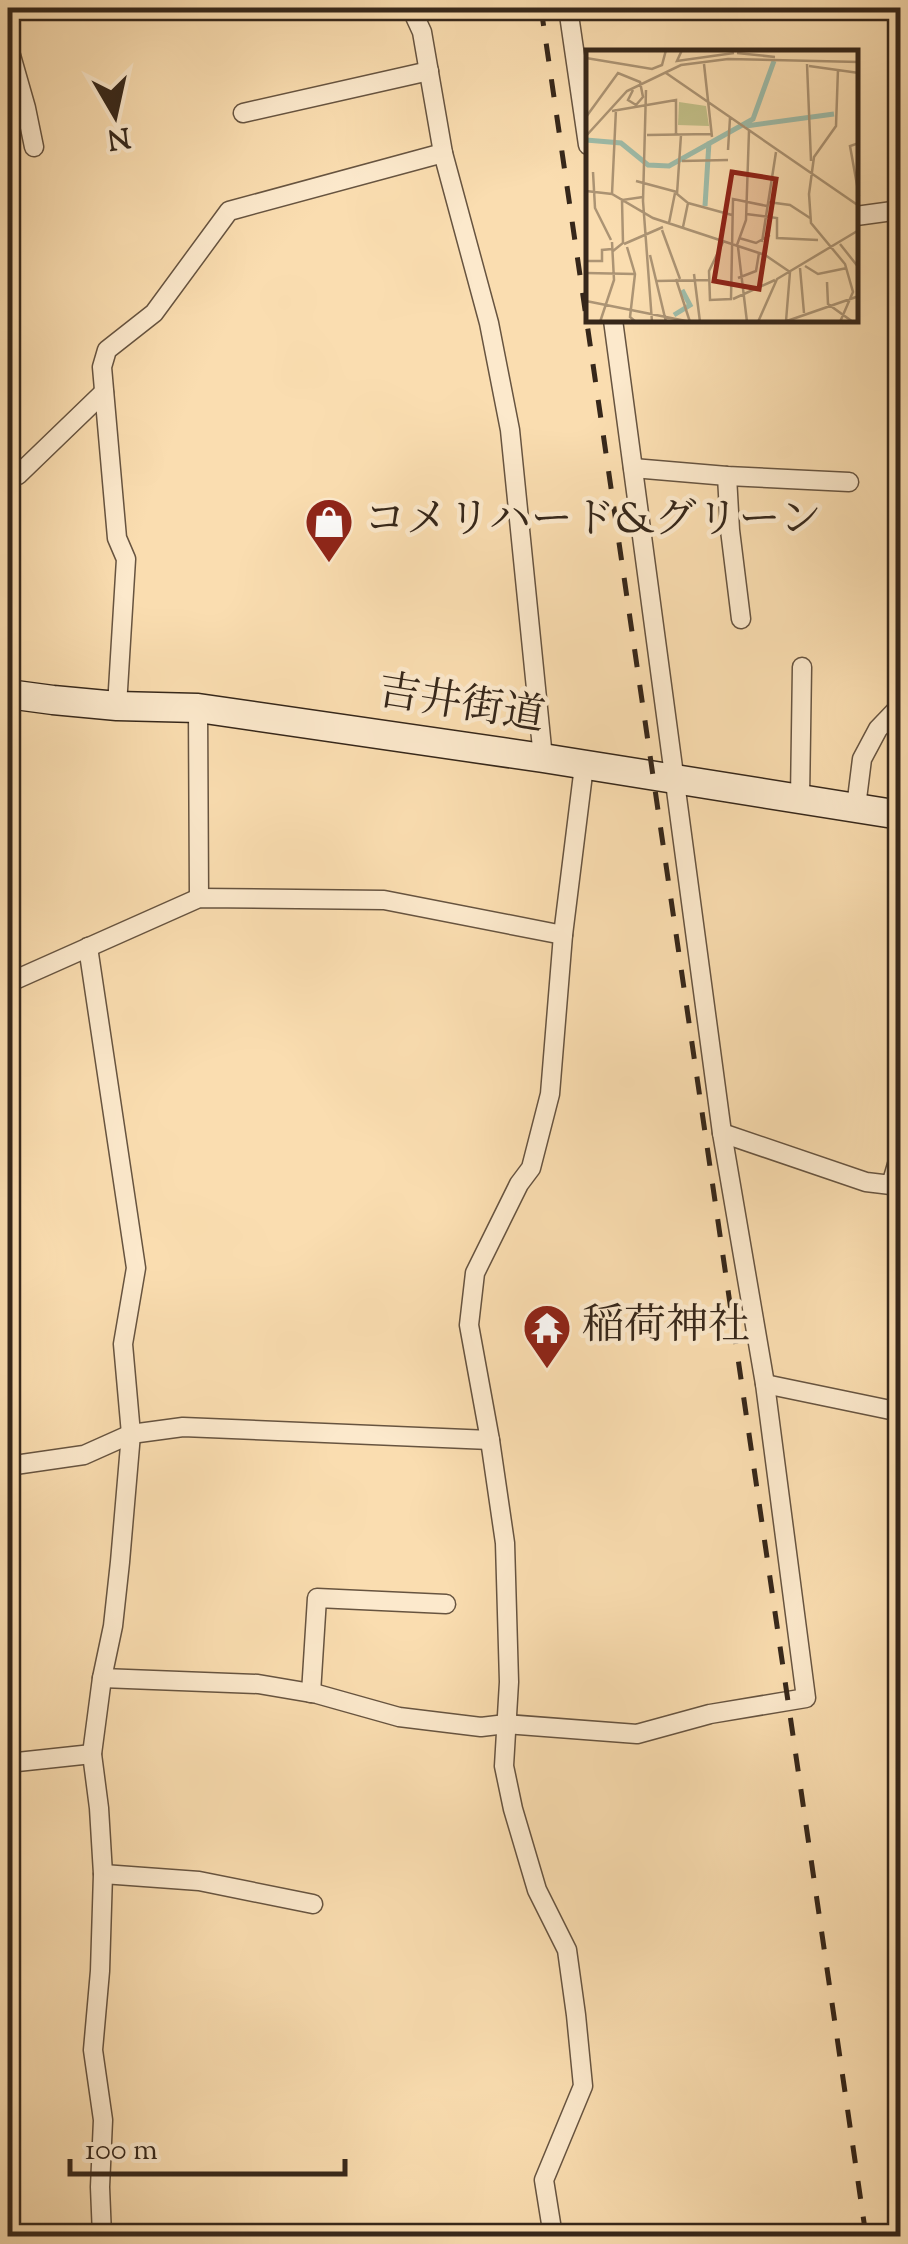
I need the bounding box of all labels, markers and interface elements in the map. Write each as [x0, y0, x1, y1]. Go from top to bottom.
inset map [586, 50, 858, 322]
north arrow [65, 65, 165, 165]
text: N [104, 115, 133, 158]
place label: コメリハード&グリーン [364, 492, 822, 552]
shop icon: コメリハード&グリーン [303, 496, 355, 564]
street label: 吉井街道 [373, 663, 549, 749]
place label: 稲荷神社 [582, 1298, 750, 1358]
temple icon: 稲荷神社 [521, 1302, 573, 1370]
scale bar [70, 2114, 345, 2176]
text: 100 m [85, 2130, 158, 2173]

